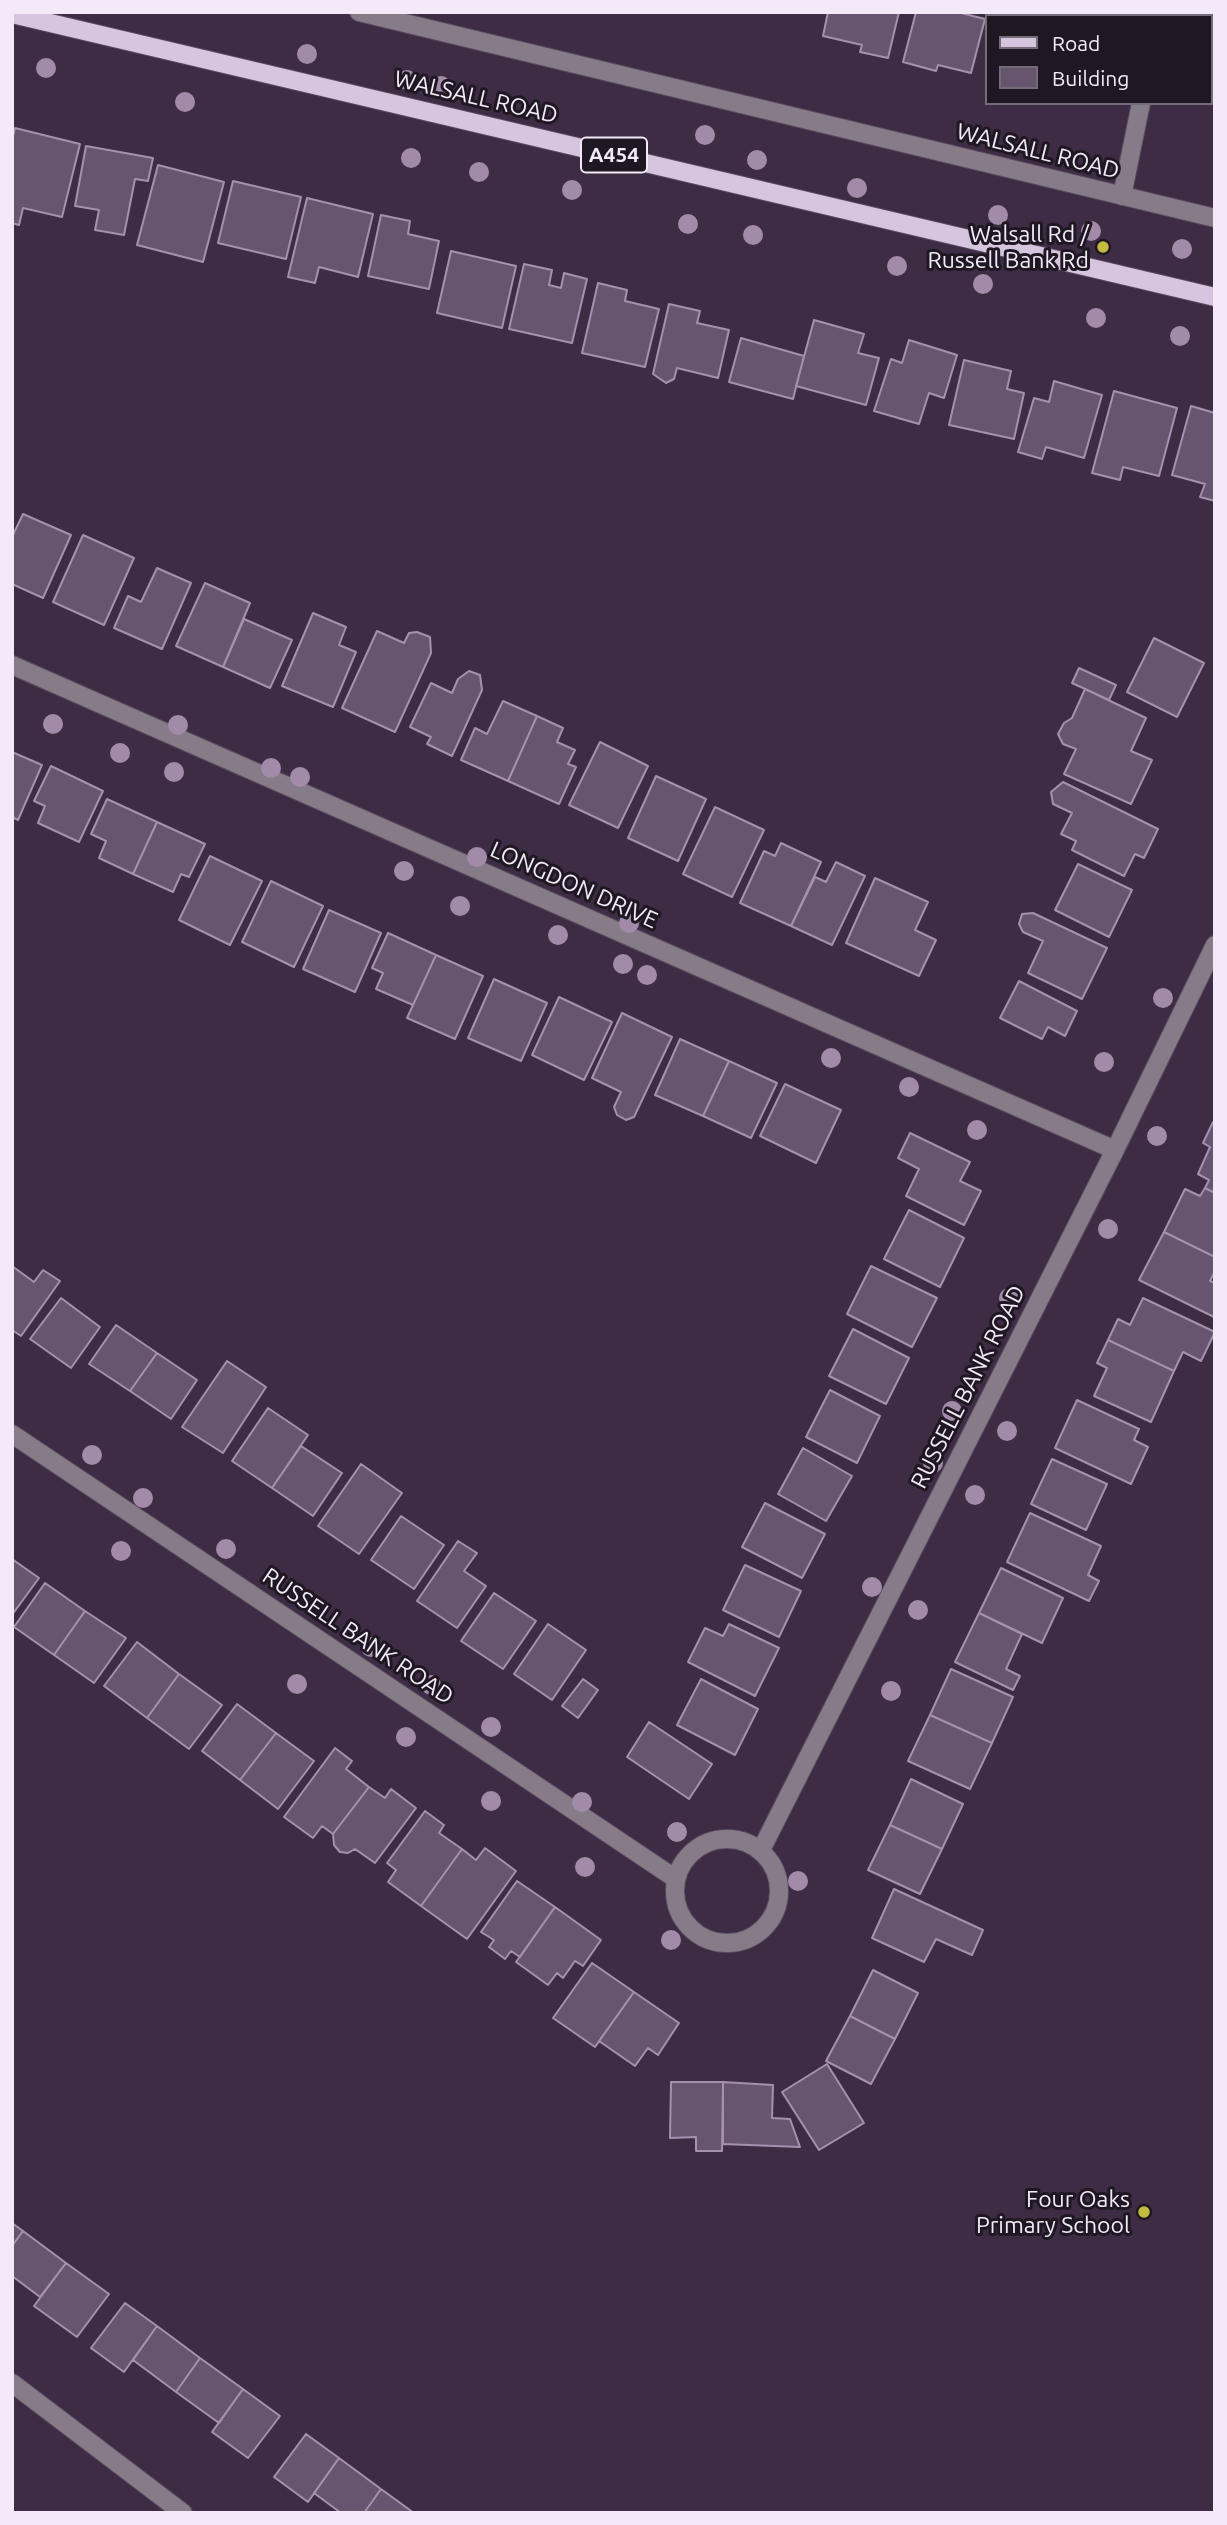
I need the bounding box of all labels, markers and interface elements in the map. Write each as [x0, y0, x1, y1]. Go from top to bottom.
legend [986, 14, 1213, 105]
text: Road [1052, 31, 1100, 55]
street label: WALSALL ROAD [392, 65, 560, 129]
text: Building [1052, 66, 1129, 90]
street label: WALSALL ROAD [954, 117, 1122, 185]
road number: A454 [581, 138, 647, 172]
place label: Walsall Rd / Russell Bank Rd [927, 220, 1089, 274]
marker: Walsall Rd / Russell Bank Rd [1095, 239, 1111, 255]
street label: LONGDON DRIVE [486, 836, 662, 934]
street label: RUSSELL BANK ROAD [905, 1281, 1031, 1493]
street label: RUSSELL BANK ROAD [257, 1562, 459, 1710]
place label: Four Oaks Primary School [976, 2185, 1130, 2239]
marker: Four Oaks Primary School [1136, 2204, 1152, 2220]

